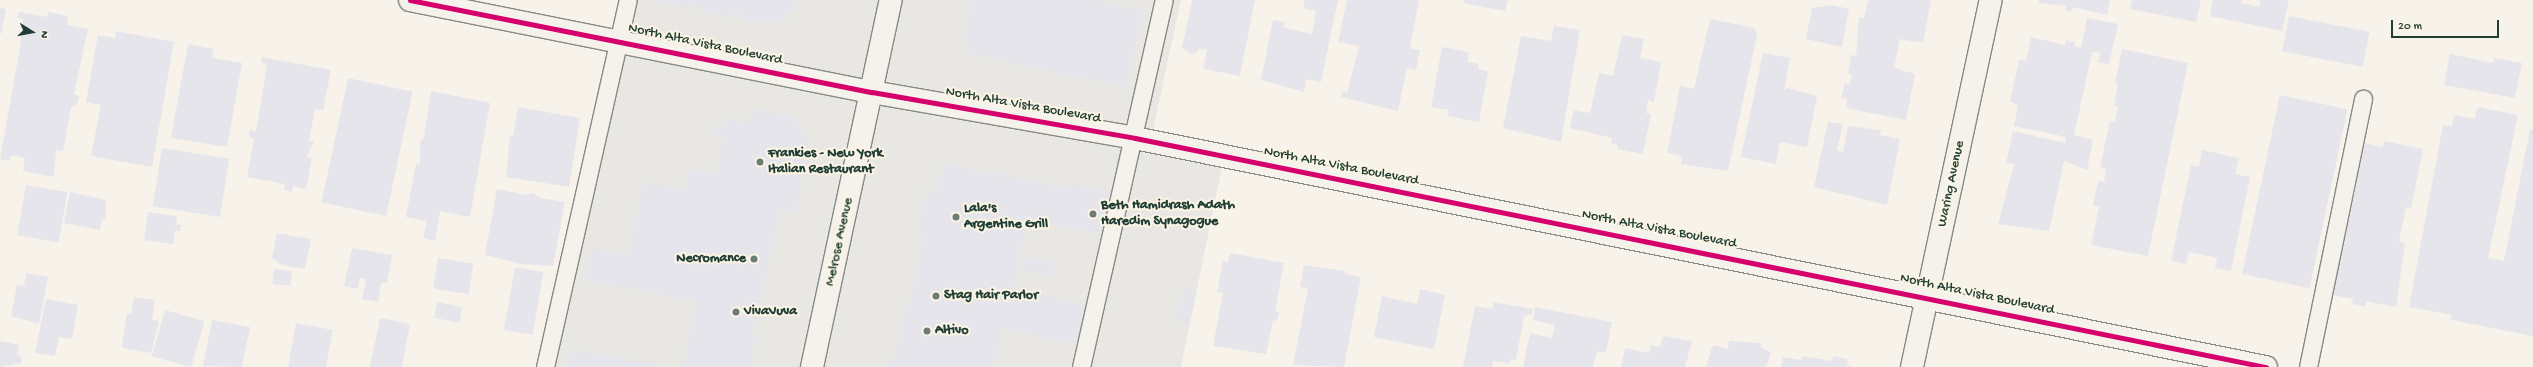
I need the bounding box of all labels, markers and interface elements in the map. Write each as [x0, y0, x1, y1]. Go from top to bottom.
north arrow [12, 12, 52, 52]
scale bar [2393, 12, 2501, 38]
street label: North Alta Vista Boulevard [626, 20, 784, 70]
text: 20 m [2398, 20, 2422, 34]
text: N [37, 30, 50, 39]
street label: North Alta Vista Boulevard [944, 84, 1102, 128]
street label: Waring Avenue [1935, 139, 1969, 229]
street label: North Alta Vista Boulevard [1262, 144, 1420, 190]
place label: Frankies - New York Italian Restaurant [768, 146, 883, 178]
marker: Frankies - New York Italian Restaurant [755, 157, 765, 167]
street label: Melrose Avenue [822, 196, 858, 288]
place label: Beth Hamidrash Adath Haredim Synagogue [1101, 198, 1235, 230]
place label: Lala's Argentine Grill [964, 201, 1048, 234]
street label: North Alta Vista Boulevard [1580, 207, 1738, 253]
marker: Beth Hamidrash Adath Haredim Synagogue [1088, 209, 1098, 219]
marker: Lala's Argentine Grill [951, 212, 961, 222]
place label: Necromance [676, 251, 746, 267]
marker: Necromance [749, 254, 759, 264]
street label: North Alta Vista Boulevard [1898, 270, 2056, 320]
place label: Stag Hair Parlor [944, 288, 1038, 304]
marker: Stag Hair Parlor [931, 291, 941, 301]
place label: VivaVuva [744, 304, 797, 320]
marker: VivaVuva [731, 307, 741, 317]
place label: Altivo [935, 323, 969, 339]
marker: Altivo [922, 326, 932, 336]

